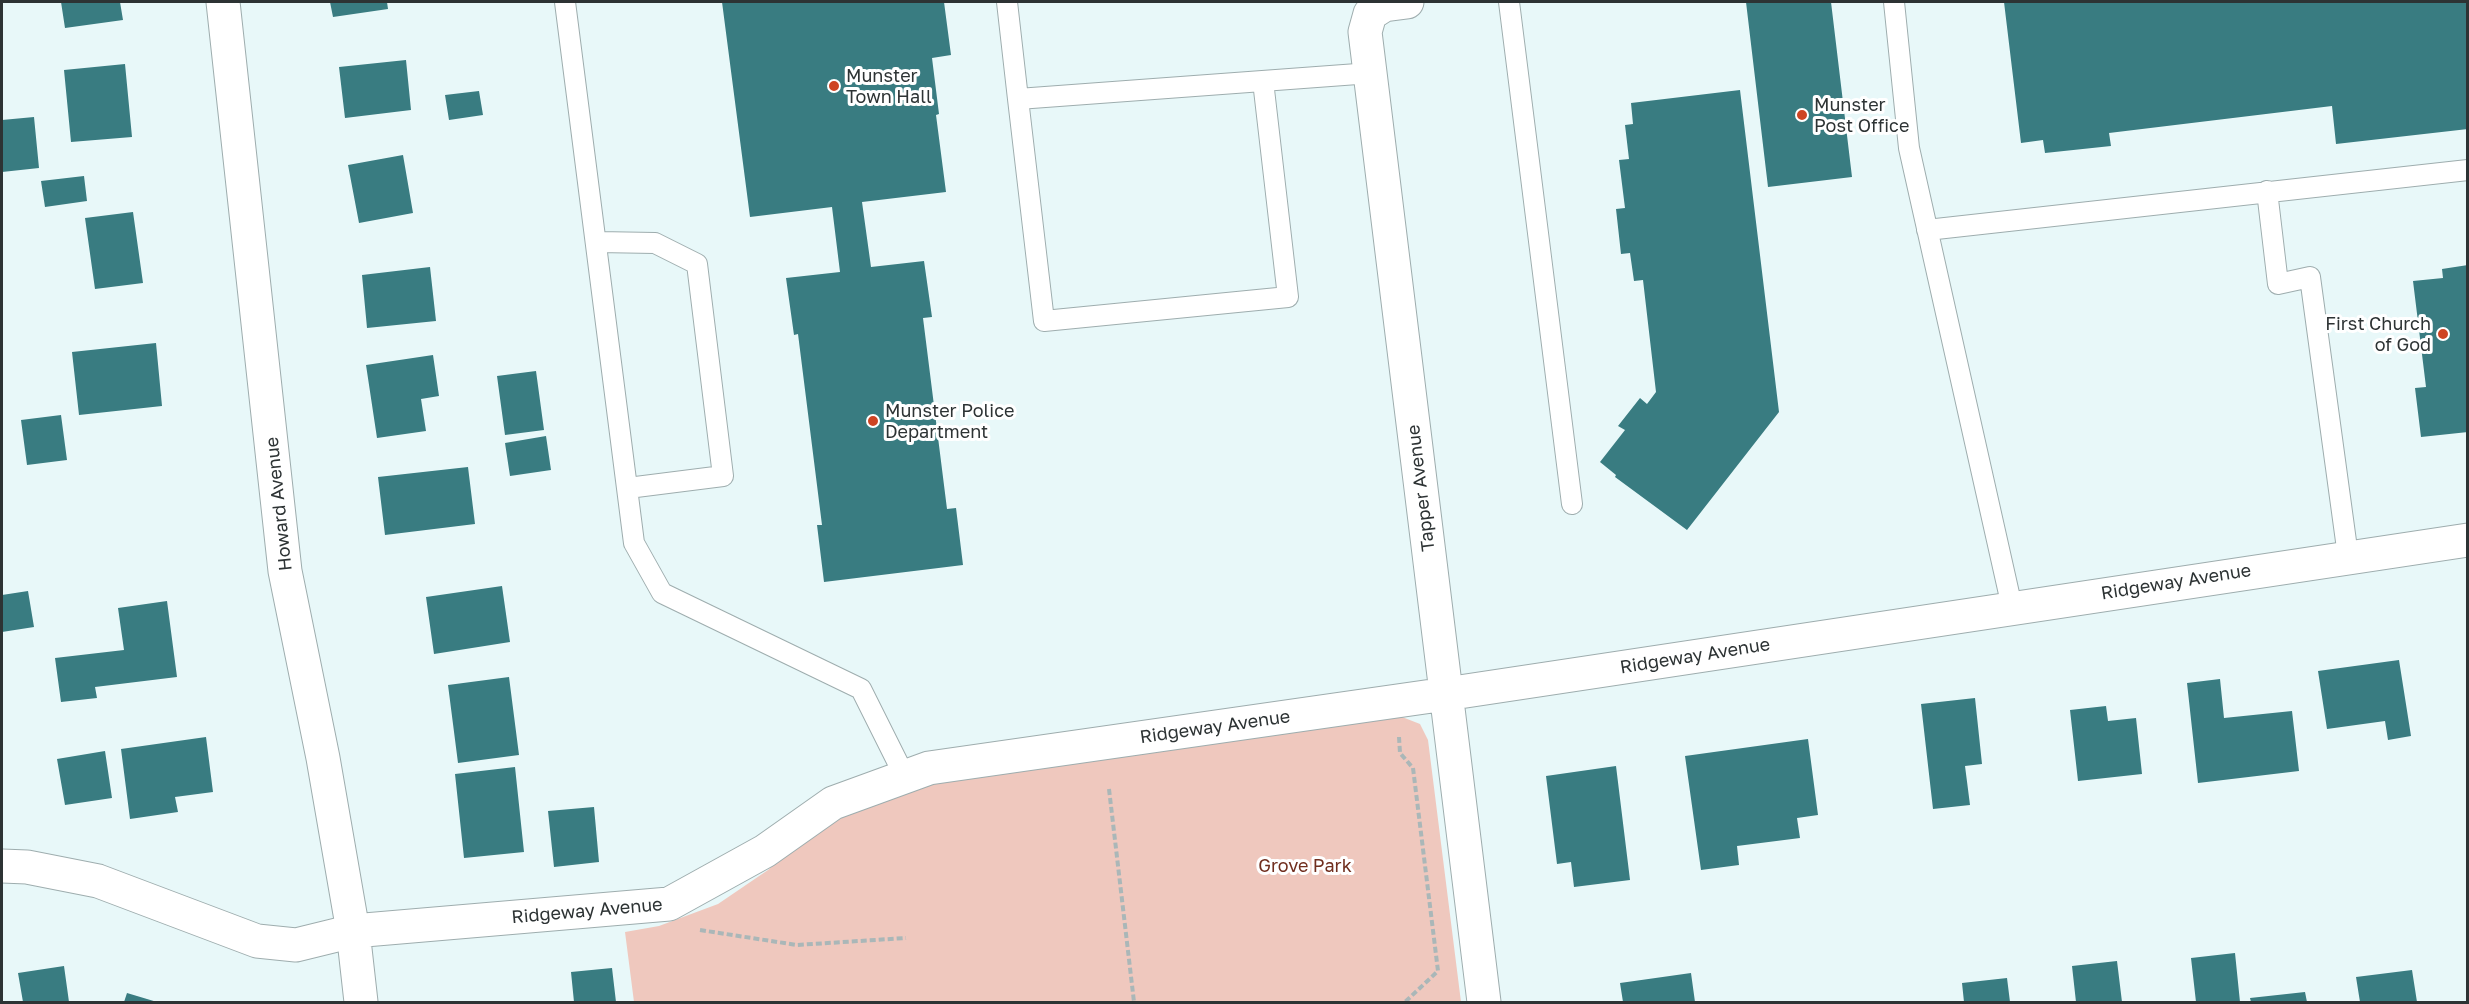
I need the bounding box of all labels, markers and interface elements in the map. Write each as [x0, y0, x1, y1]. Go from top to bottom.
place label: Munster Town Hall [846, 65, 932, 107]
marker: Munster Town Hall [827, 79, 841, 93]
place label: Munster Post Office [1814, 94, 1909, 136]
marker: Munster Post Office [1795, 108, 1809, 122]
place label: First Church of God [2325, 313, 2431, 356]
marker: First Church of God [2436, 327, 2450, 341]
place label: Munster Police Department [885, 400, 1014, 442]
marker: Munster Police Department [866, 414, 880, 428]
street label: Tapper Avenue [1403, 423, 1439, 553]
street label: Howard Avenue [261, 436, 297, 572]
street label: Ridgeway Avenue [2099, 559, 2253, 605]
street label: Ridgeway Avenue [1618, 633, 1772, 679]
street label: Ridgeway Avenue [1138, 706, 1292, 748]
park label: Grove Park [1258, 855, 1352, 877]
street label: Ridgeway Avenue [511, 894, 663, 928]

